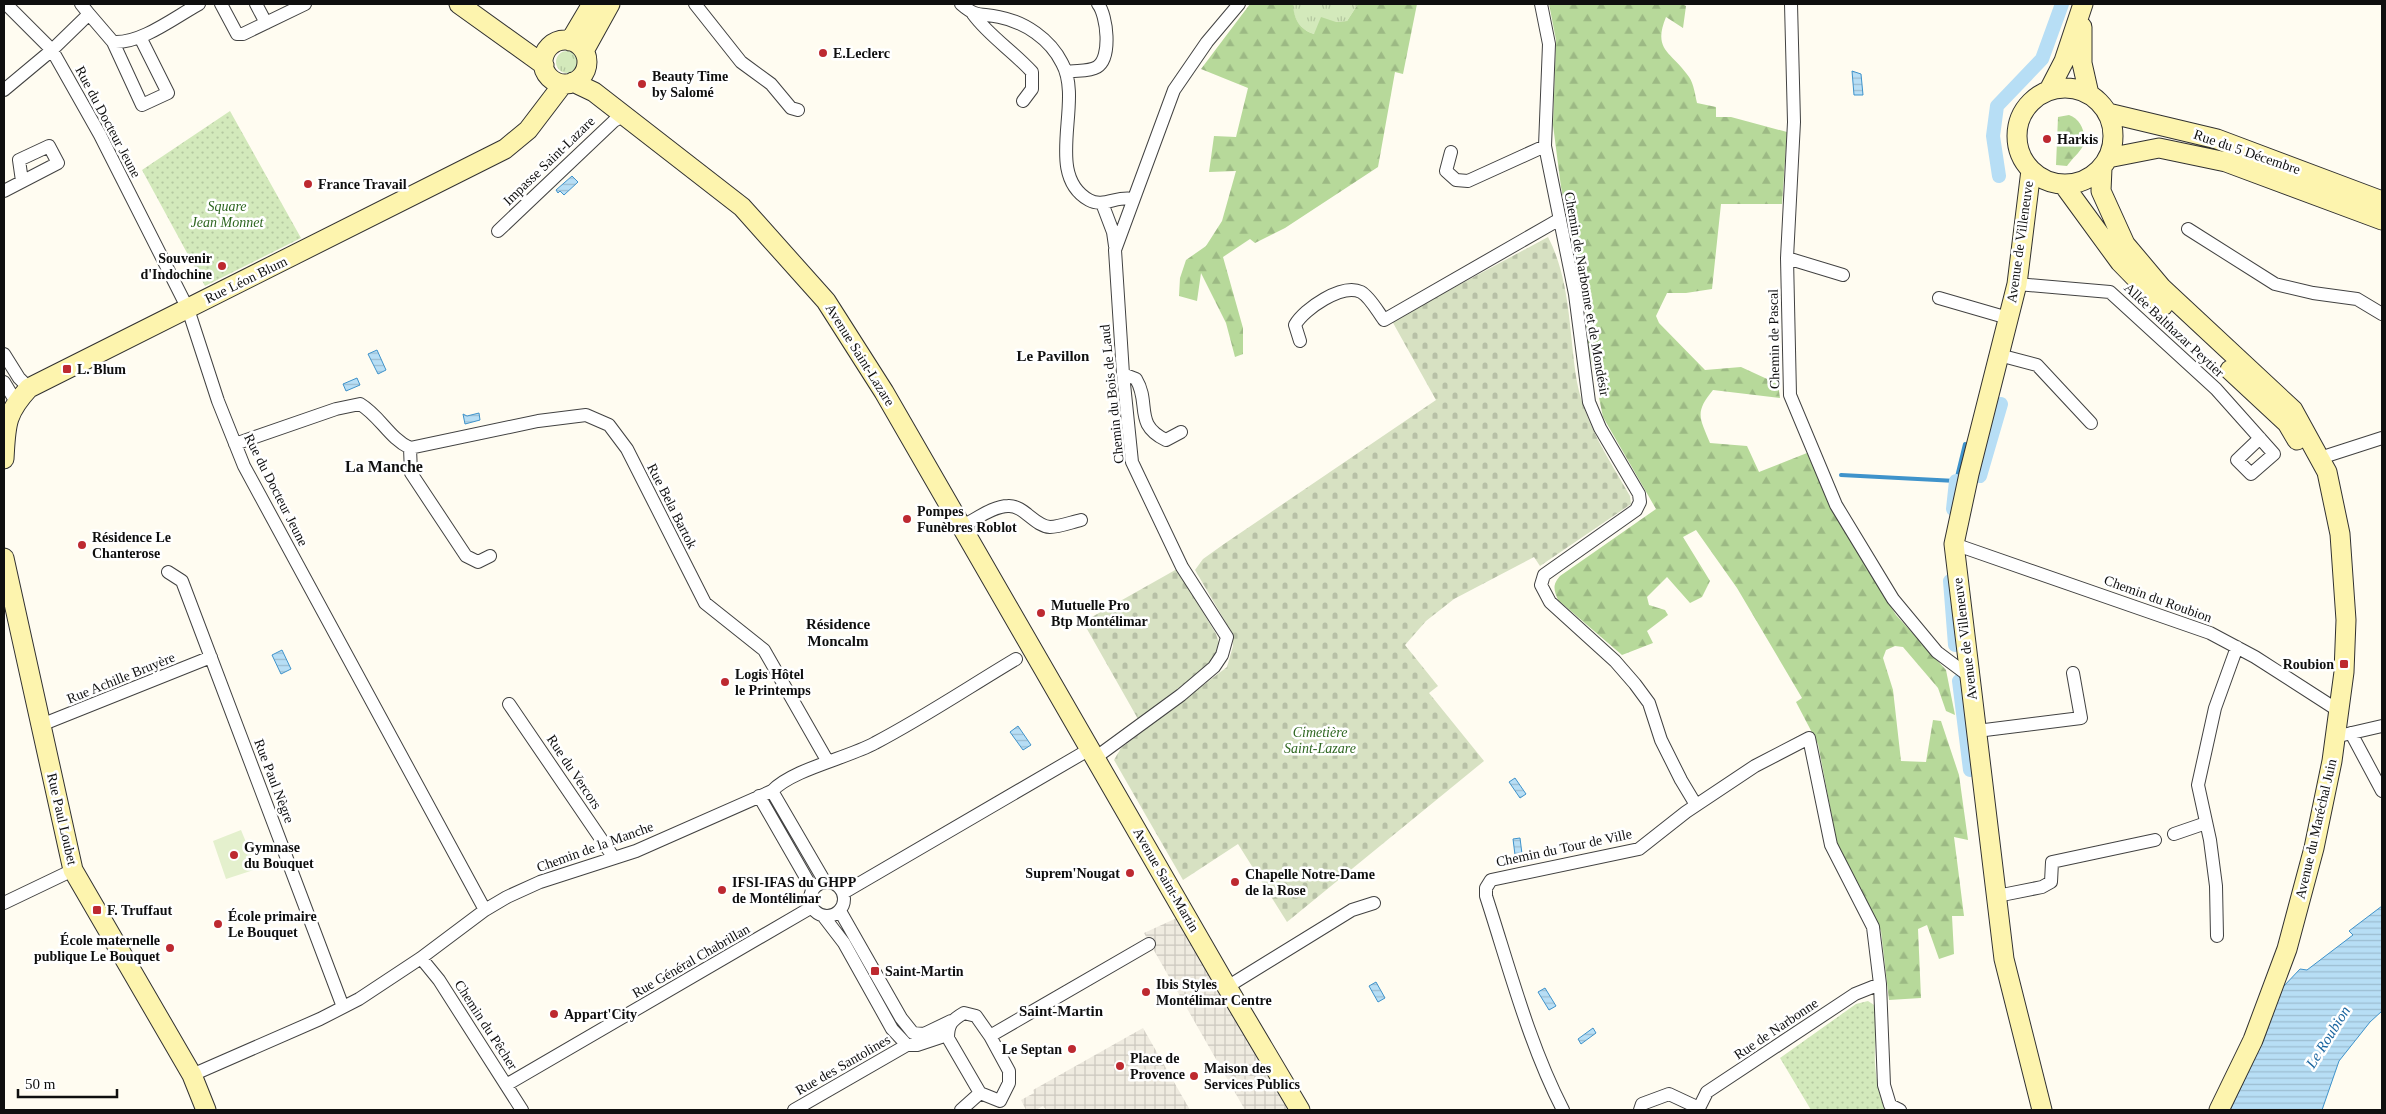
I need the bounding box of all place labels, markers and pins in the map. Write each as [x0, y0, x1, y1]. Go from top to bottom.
place label: E.Leclerc [833, 46, 890, 61]
marker: E.Leclerc [817, 47, 829, 59]
place label: Beauty Time by Salomé [652, 69, 728, 100]
marker: Beauty Time by Salomé [636, 78, 648, 90]
place label: Harkis [2057, 132, 2099, 147]
marker: Harkis [2041, 133, 2053, 145]
place label: France Travail [318, 177, 407, 192]
marker: France Travail [302, 178, 314, 190]
place label: Souvenir d'Indochine [140, 251, 212, 282]
marker: Souvenir d'Indochine [216, 260, 228, 272]
place label: L. Blum [77, 362, 126, 377]
marker: L. Blum [61, 363, 73, 375]
place label: Pompes Funèbres Roblot [917, 504, 1017, 535]
marker: Pompes Funèbres Roblot [901, 513, 913, 525]
place label: Résidence Le Chanterose [92, 530, 171, 561]
marker: Résidence Le Chanterose [76, 539, 88, 551]
place label: Mutuelle Pro Btp Montélimar [1051, 598, 1148, 629]
marker: Mutuelle Pro Btp Montélimar [1035, 607, 1047, 619]
place label: Roubion [2283, 657, 2334, 672]
marker: Roubion [2338, 658, 2350, 670]
place label: Logis Hôtel le Printemps [735, 667, 811, 698]
marker: Logis Hôtel le Printemps [719, 676, 731, 688]
place label: Gymnase du Bouquet [244, 840, 314, 871]
marker: Gymnase du Bouquet [228, 849, 240, 861]
place label: Suprem'Nougat [1025, 866, 1120, 881]
marker: Suprem'Nougat [1124, 867, 1136, 879]
place label: Chapelle Notre-Dame de la Rose [1245, 867, 1375, 898]
place label: IFSI-IFAS du GHPP de Montélimar [732, 875, 857, 906]
marker: Chapelle Notre-Dame de la Rose [1229, 876, 1241, 888]
marker: IFSI-IFAS du GHPP de Montélimar [716, 884, 728, 896]
place label: F. Truffaut [107, 903, 172, 918]
marker: F. Truffaut [91, 904, 103, 916]
place label: École primaire Le Bouquet [228, 908, 317, 940]
marker: École primaire Le Bouquet [212, 918, 224, 930]
place label: École maternelle publique Le Bouquet [34, 932, 160, 964]
marker: École maternelle publique Le Bouquet [164, 942, 176, 954]
place label: Saint-Martin [885, 964, 964, 979]
marker: Saint-Martin [869, 965, 881, 977]
place label: Ibis Styles Montélimar Centre [1156, 977, 1272, 1008]
marker: Ibis Styles Montélimar Centre [1140, 986, 1152, 998]
place label: Appart'City [564, 1007, 637, 1022]
marker: Appart'City [548, 1008, 560, 1020]
place label: Le Septan [1002, 1042, 1062, 1057]
marker: Le Septan [1066, 1043, 1078, 1055]
place label: Place de Provence [1130, 1051, 1185, 1082]
marker: Place de Provence [1114, 1060, 1126, 1072]
place label: Maison des Services Publics [1204, 1061, 1301, 1092]
marker: Maison des Services Publics [1188, 1070, 1200, 1082]

